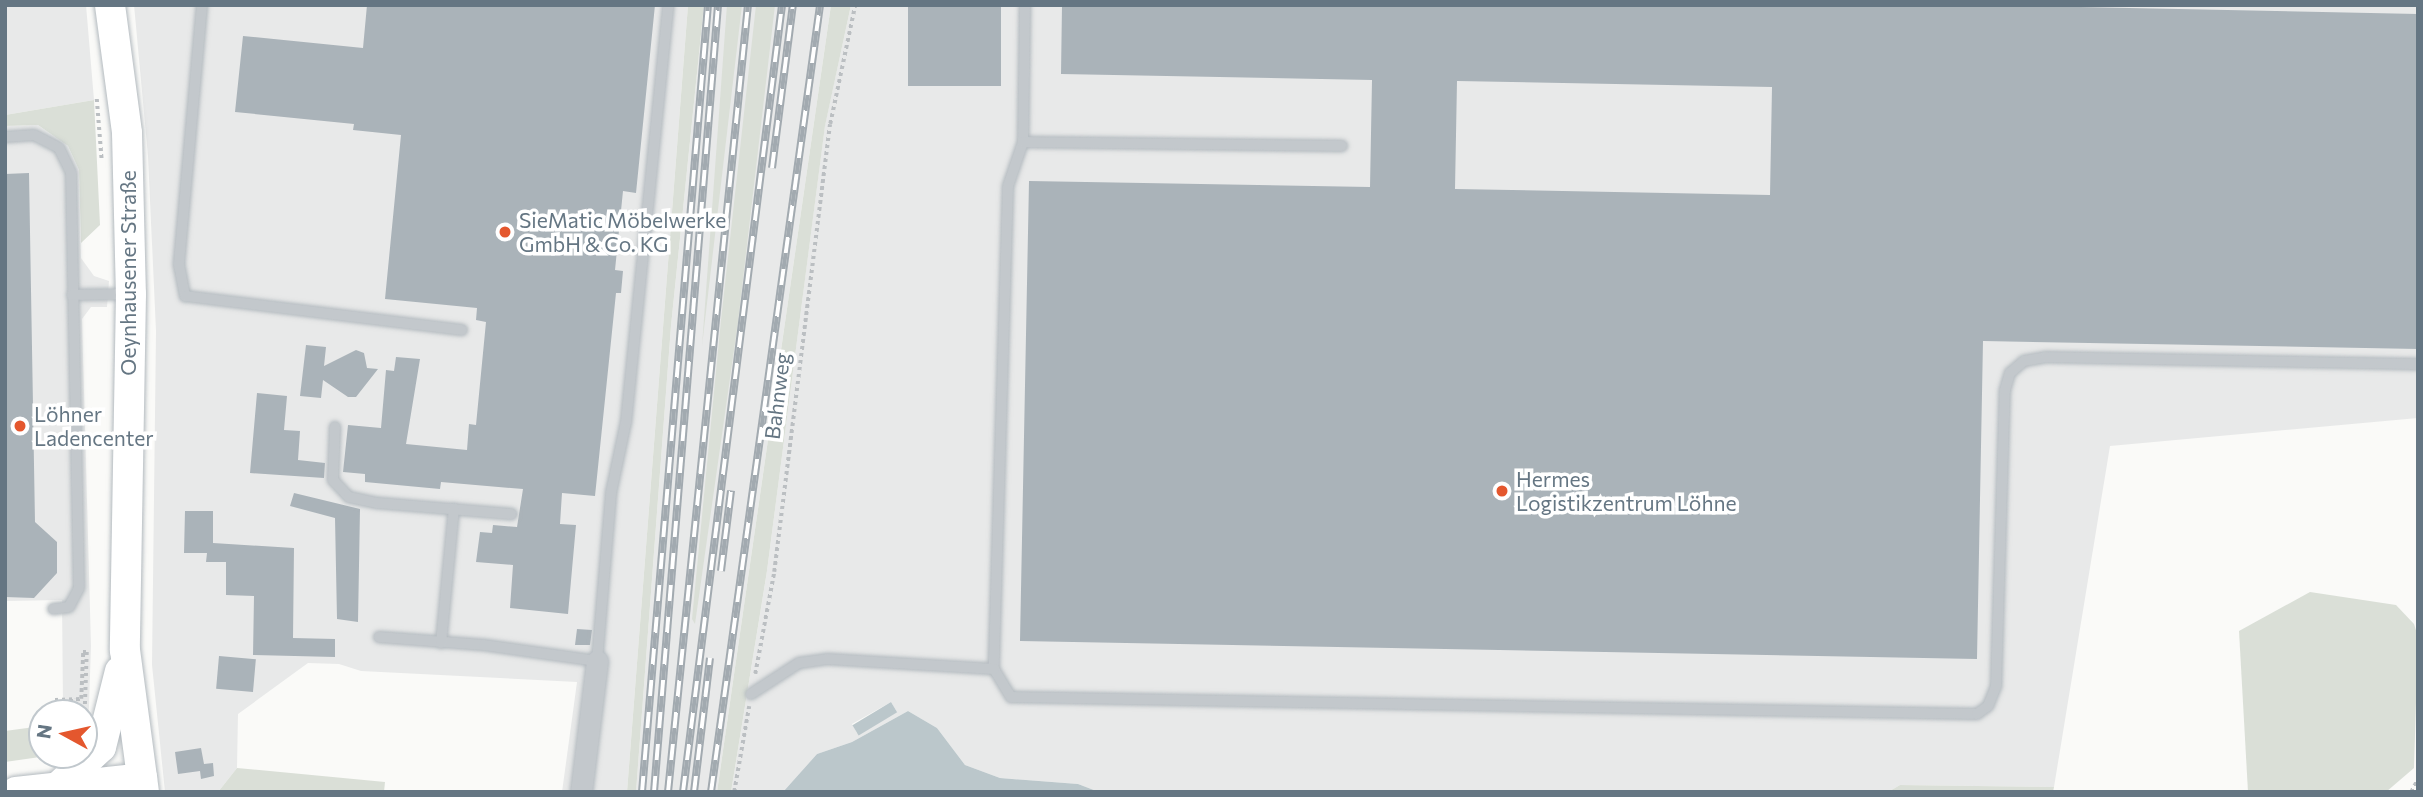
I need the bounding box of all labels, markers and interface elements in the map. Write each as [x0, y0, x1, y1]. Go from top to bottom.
street label: Oeynhausener Straße [115, 170, 141, 376]
place label: SieMatic Möbelwerke GmbH & Co. KG [519, 207, 726, 257]
marker: SieMatic Möbelwerke GmbH & Co. KG [497, 224, 513, 240]
street label: Bahnweg [759, 351, 795, 441]
place label: Löhner Ladencenter [34, 401, 154, 451]
marker: Löhner Ladencenter [12, 418, 28, 434]
place label: Hermes Logistikzentrum Löhne [1516, 466, 1737, 516]
marker: Hermes Logistikzentrum Löhne [1494, 483, 1510, 499]
north arrow [28, 699, 98, 769]
text: N [31, 723, 56, 740]

